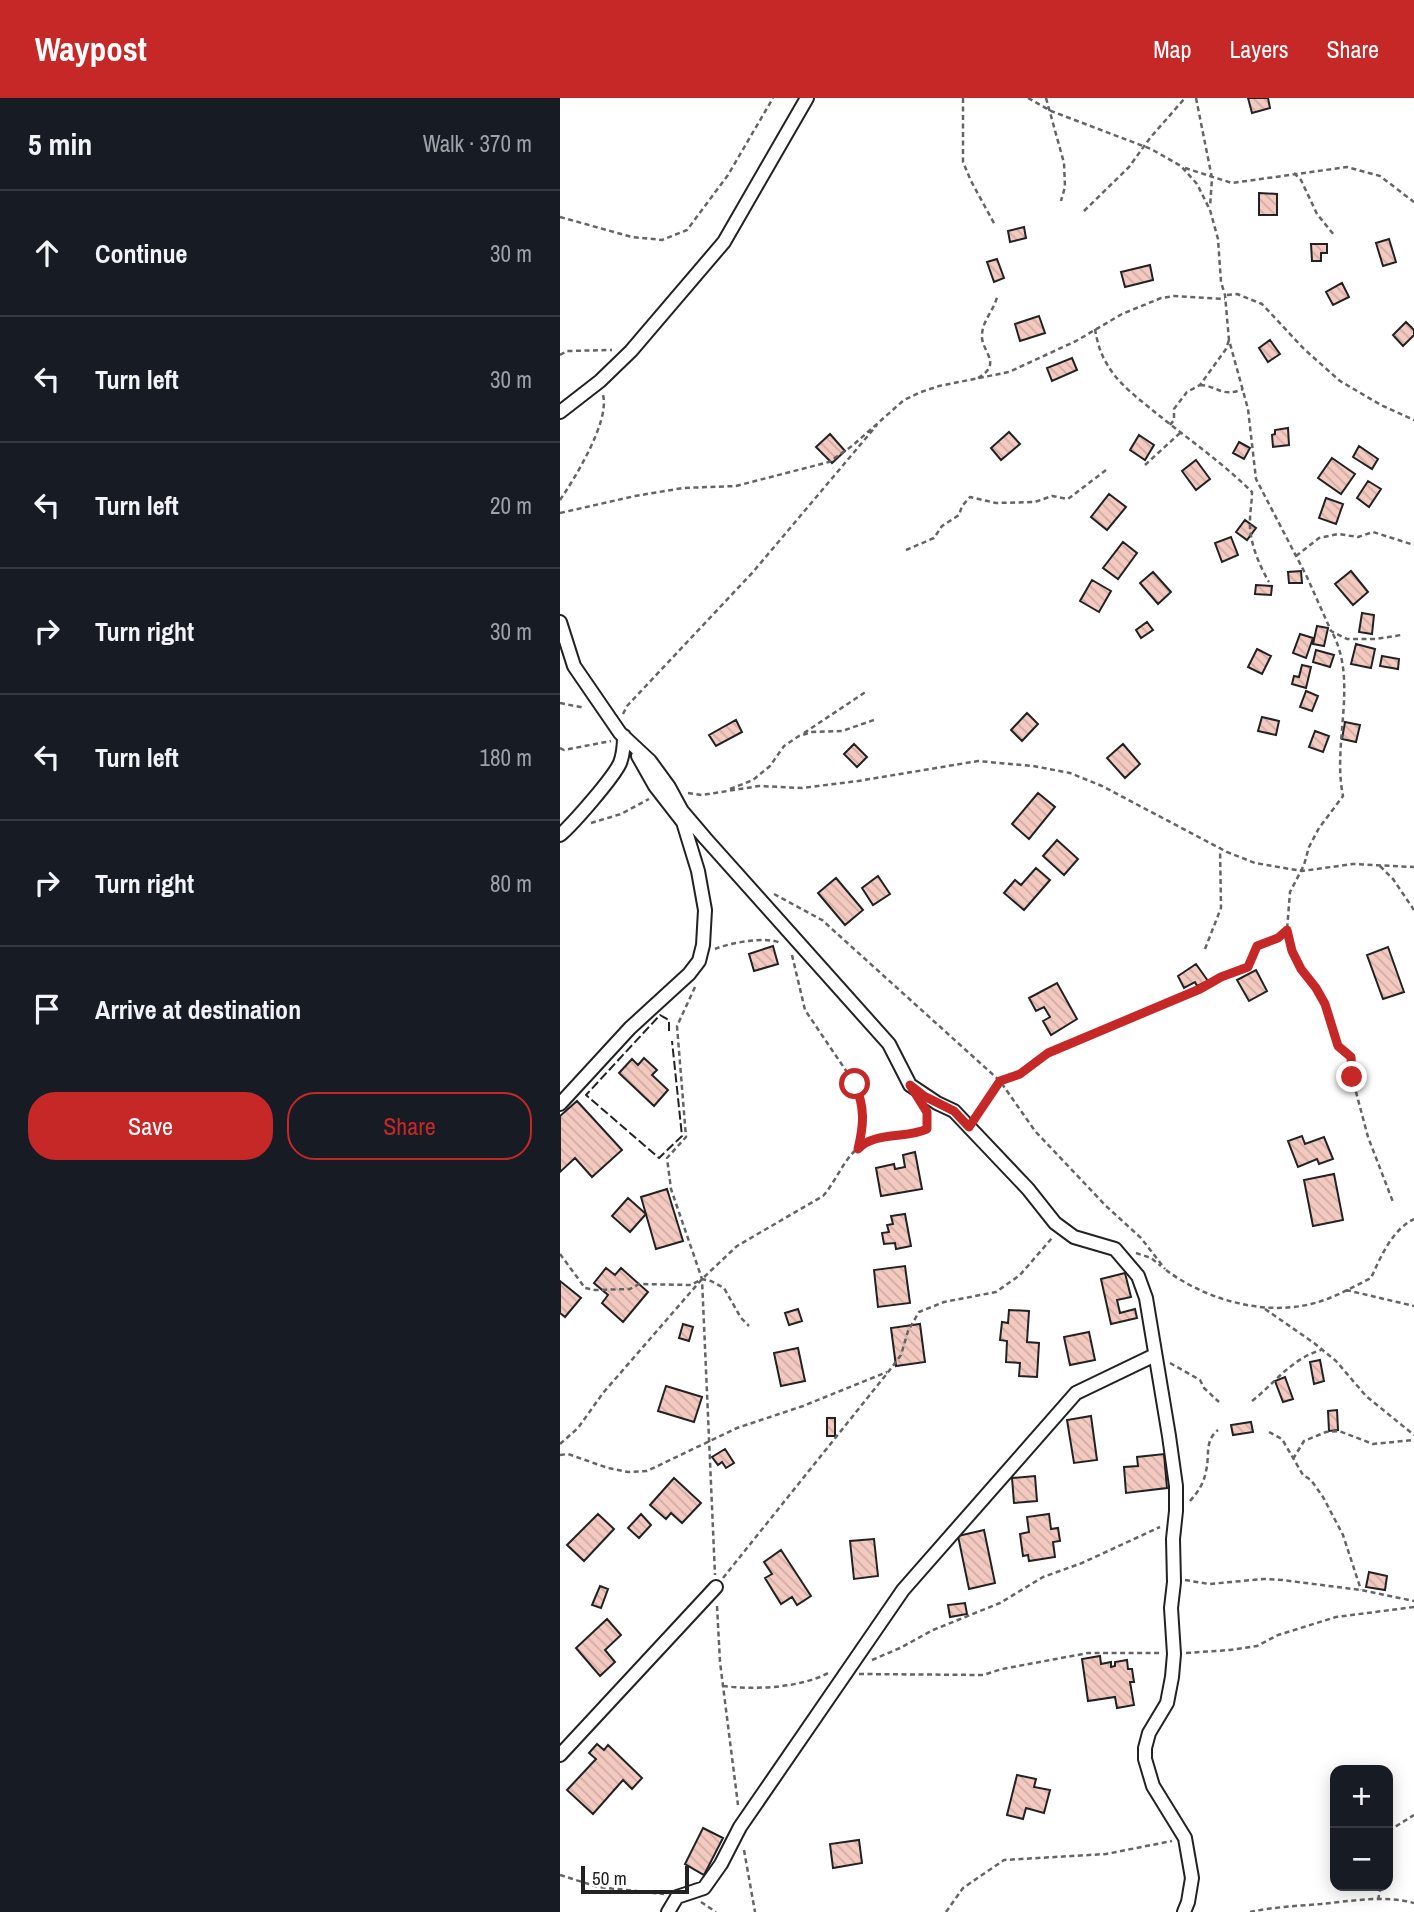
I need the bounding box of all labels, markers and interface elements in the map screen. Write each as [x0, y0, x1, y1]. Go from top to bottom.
text: Waypost [35, 27, 147, 71]
text: Map [1153, 33, 1191, 65]
text: Layers [1229, 33, 1288, 65]
text: Share [1326, 33, 1379, 65]
text: 5 min [28, 124, 92, 164]
text: Walk · 370 m [423, 128, 532, 159]
icon: ahead [28, 234, 66, 272]
text: Continue [95, 236, 187, 271]
text: 30 m [490, 238, 532, 269]
icon: left [28, 360, 66, 398]
text: Turn left [95, 362, 179, 397]
text: 30 m [490, 364, 532, 395]
icon: left [28, 486, 66, 524]
text: Turn left [95, 488, 179, 523]
text: 20 m [490, 490, 532, 521]
icon: right [28, 612, 66, 650]
text: Turn right [95, 614, 194, 649]
text: 30 m [490, 616, 532, 647]
icon: left [28, 738, 66, 776]
text: Turn left [95, 740, 179, 775]
text: 180 m [480, 742, 532, 773]
icon: right [28, 864, 66, 902]
text: Turn right [95, 866, 194, 901]
text: 80 m [490, 868, 532, 899]
icon: arrive [28, 990, 66, 1028]
text: Arrive at destination [95, 992, 301, 1027]
route end [1336, 1061, 1367, 1092]
route start [839, 1068, 870, 1099]
button: Save [28, 1092, 273, 1160]
button: Share [287, 1092, 532, 1160]
map controls [1330, 1765, 1393, 1891]
button: + [1330, 1765, 1393, 1828]
button: − [1330, 1828, 1393, 1891]
scale bar [581, 1863, 690, 1895]
text: 50 m [592, 1865, 627, 1891]

